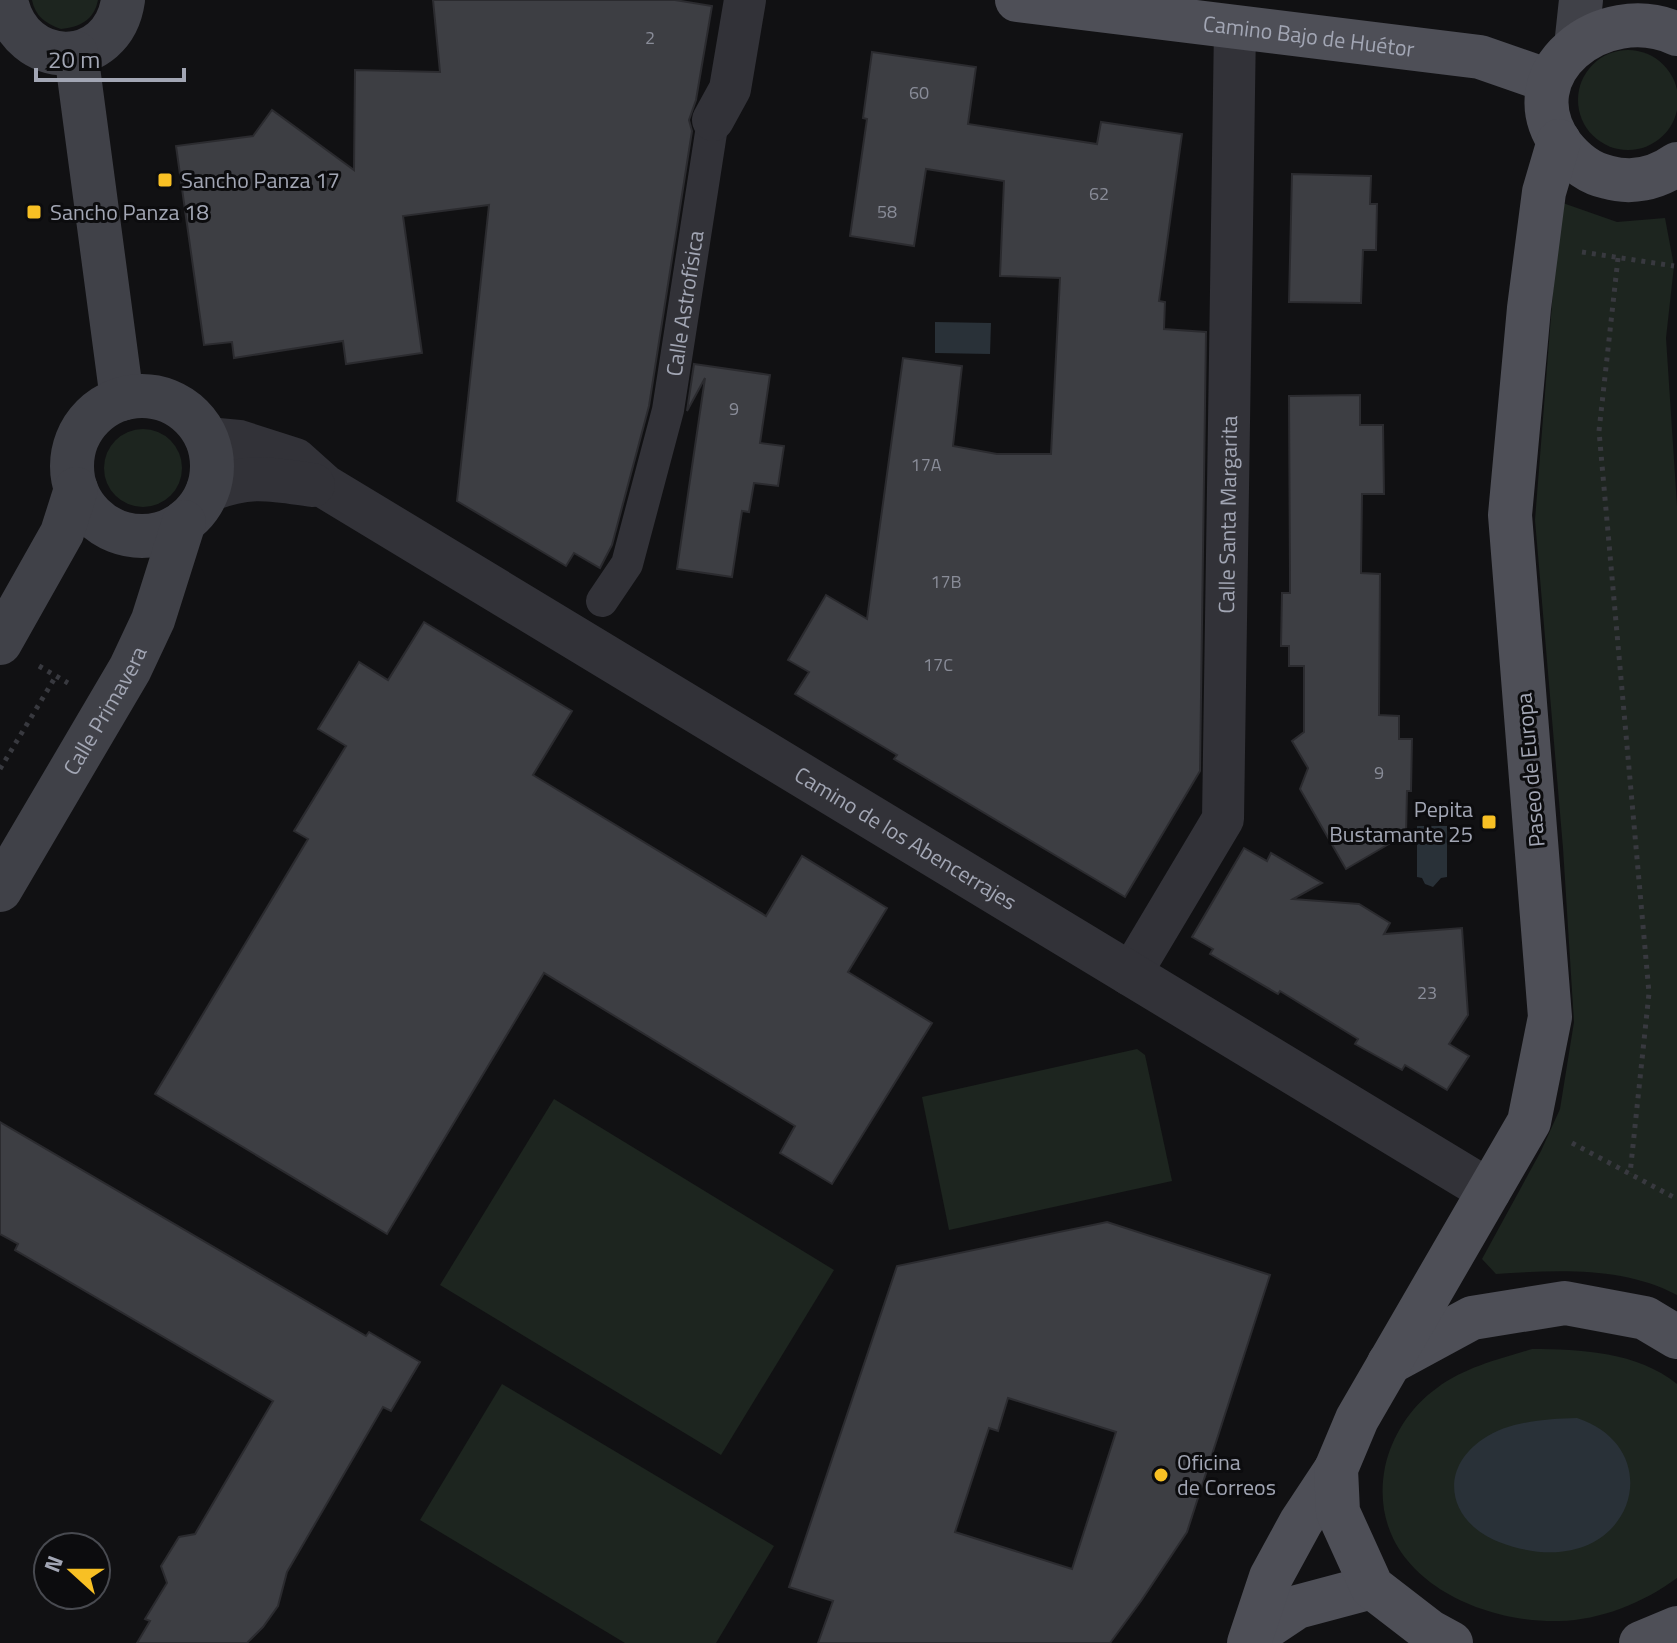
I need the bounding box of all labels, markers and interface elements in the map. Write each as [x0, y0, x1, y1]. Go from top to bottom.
street label: Camino Bajo de Huétor [1201, 6, 1417, 66]
house number: 2 [645, 24, 655, 51]
scale bar [36, 32, 184, 82]
text: 20 m [48, 41, 100, 77]
house number: 60 [909, 79, 929, 106]
place label: Sancho Panza 17 [181, 163, 340, 197]
marker: Sancho Panza 17 [156, 171, 174, 189]
house number: 62 [1089, 180, 1109, 207]
place label: Sancho Panza 18 [50, 195, 209, 229]
house number: 58 [877, 198, 897, 225]
marker: Sancho Panza 18 [25, 203, 43, 221]
street label: Calle Astrofísica [656, 228, 713, 379]
house number: 9 [729, 395, 739, 422]
street label: Calle Santa Margarita [1209, 415, 1246, 614]
house number: 17A [911, 451, 942, 478]
house number: 17B [930, 568, 962, 595]
street label: Calle Primavera [54, 640, 155, 781]
house number: 17C [923, 651, 953, 678]
street label: Paseo de Europa [1506, 691, 1554, 849]
street label: Camino de los Abencerrajes [788, 758, 1024, 919]
house number: 9 [1374, 759, 1384, 786]
place label: Pepita Bustamante 25 [1329, 792, 1473, 851]
marker: Pepita Bustamante 25 [1480, 813, 1498, 831]
house number: 23 [1417, 979, 1437, 1006]
place label: Oficina de Correos [1177, 1445, 1276, 1504]
marker: Oficina de Correos [1152, 1466, 1170, 1484]
north arrow [32, 1531, 112, 1611]
text: N [35, 1551, 72, 1577]

